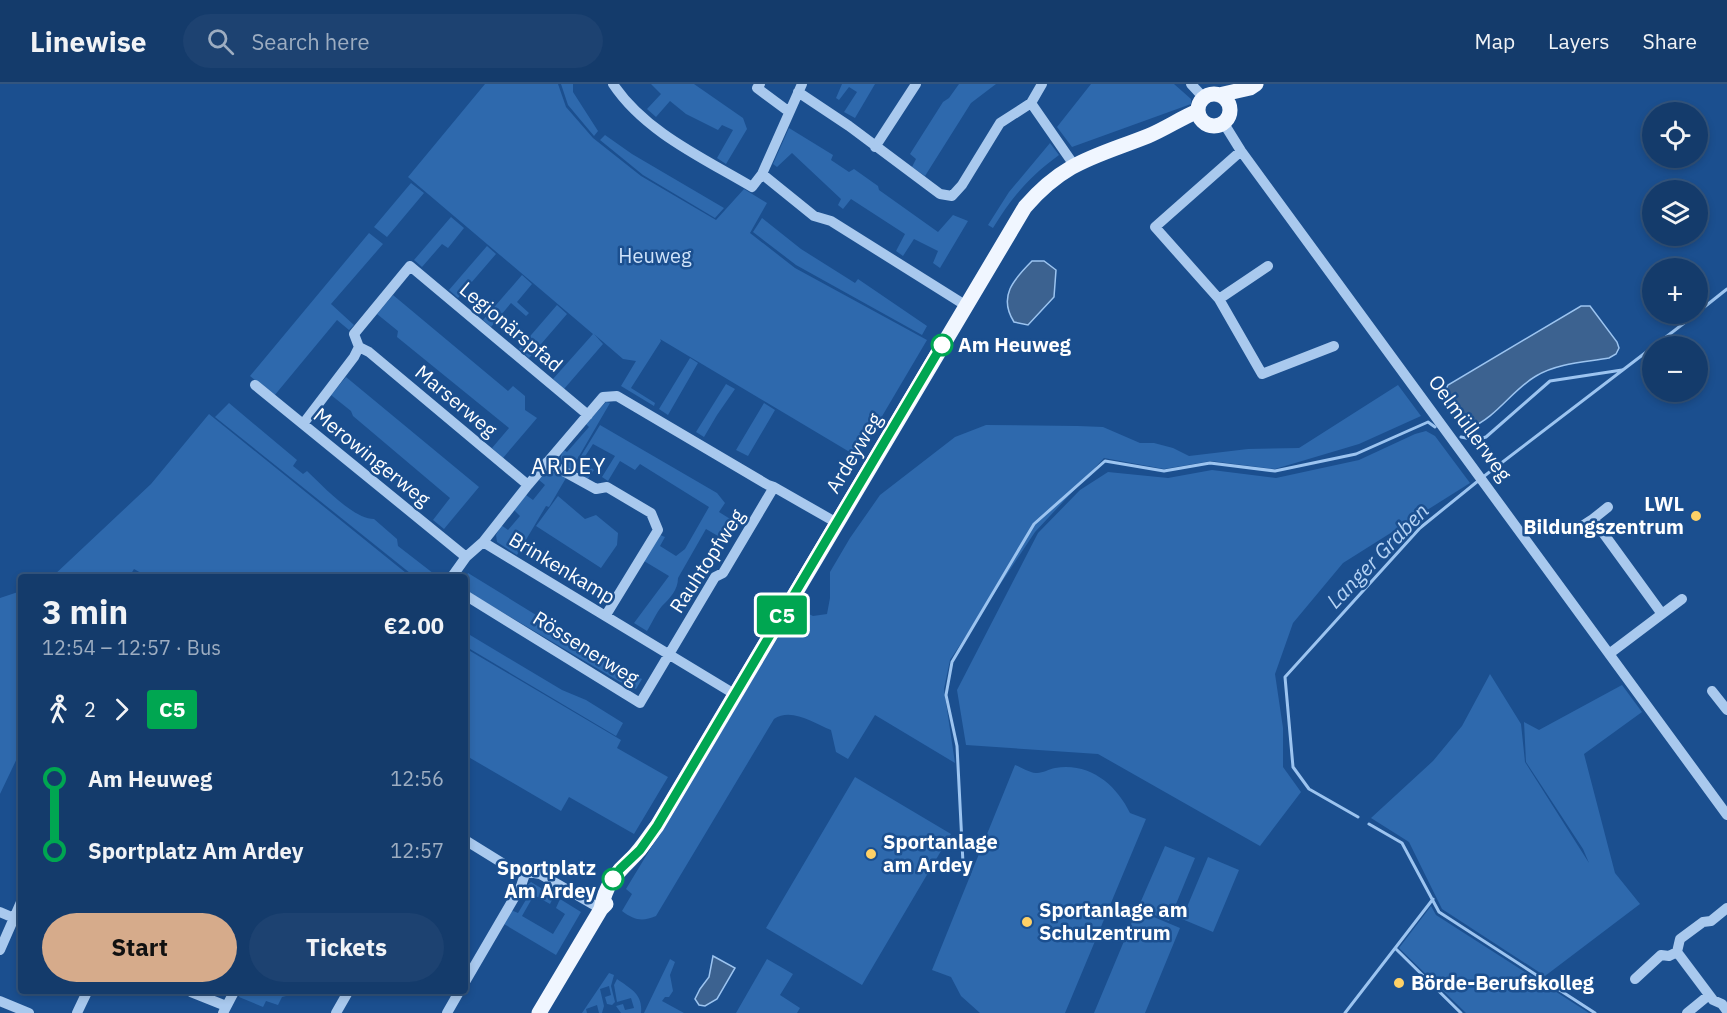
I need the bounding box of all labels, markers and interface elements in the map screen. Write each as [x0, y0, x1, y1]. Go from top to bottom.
search box [183, 14, 603, 68]
text: Linewise [30, 23, 147, 60]
icon: search [204, 25, 237, 58]
text: Search here [252, 27, 370, 56]
text: Map [1475, 27, 1515, 55]
text: Layers [1548, 27, 1610, 55]
text: Share [1643, 27, 1697, 55]
map controls [1642, 102, 1708, 402]
button: locate [1642, 102, 1708, 168]
button: layers [1642, 180, 1708, 246]
park label: Heuweg [618, 242, 692, 269]
button: + [1642, 258, 1708, 324]
street label: Legionärspfad [454, 275, 569, 378]
place label: Am Heuweg [958, 331, 1072, 358]
marker: Am Heuweg [931, 334, 953, 356]
button: − [1642, 336, 1708, 402]
street label: Marserweg [410, 358, 503, 443]
street label: Oelmüllerweg [1423, 369, 1518, 487]
street label: Merowingerweg [308, 401, 437, 512]
street label: Ardeyweg [819, 407, 888, 498]
district label: ARDEY [531, 451, 607, 480]
place label: LWL Bildungszentrum [1523, 490, 1684, 540]
water label: Langer Graben [1320, 497, 1435, 614]
street label: Rauhtopfweg [663, 503, 751, 618]
marker: LWL Bildungszentrum [1689, 509, 1703, 523]
street label: Brinkenkamp [504, 525, 620, 610]
text: 3 min [42, 590, 128, 633]
line badge: C5 [755, 596, 809, 634]
text: C5 [769, 601, 795, 629]
street label: Rössenerweg [528, 604, 645, 691]
text: €2.00 [384, 611, 444, 640]
text: 12:54 – 12:57 · Bus [42, 634, 221, 661]
icon: walk [42, 693, 75, 726]
icon: forward [105, 693, 138, 726]
text: C5 [159, 695, 185, 723]
text: 2 [84, 696, 96, 723]
text: Am Heuweg [88, 764, 212, 793]
text: 12:56 [390, 765, 444, 792]
place label: Sportanlage am Ardey [883, 828, 998, 878]
text: Sportplatz Am Ardey [88, 836, 304, 865]
text: 12:57 [390, 837, 444, 864]
marker: Sportanlage am Ardey [864, 847, 878, 861]
place label: Sportplatz Am Ardey [497, 854, 596, 904]
marker: Sportplatz Am Ardey [602, 868, 624, 890]
place label: Sportanlage am Schulzentrum [1039, 896, 1188, 946]
button: Start [42, 913, 237, 982]
button: Tickets [249, 913, 444, 982]
marker: Sportanlage am Schulzentrum [1020, 915, 1034, 929]
place label: Börde-Berufskolleg [1411, 969, 1595, 996]
marker: Börde-Berufskolleg [1392, 976, 1406, 990]

